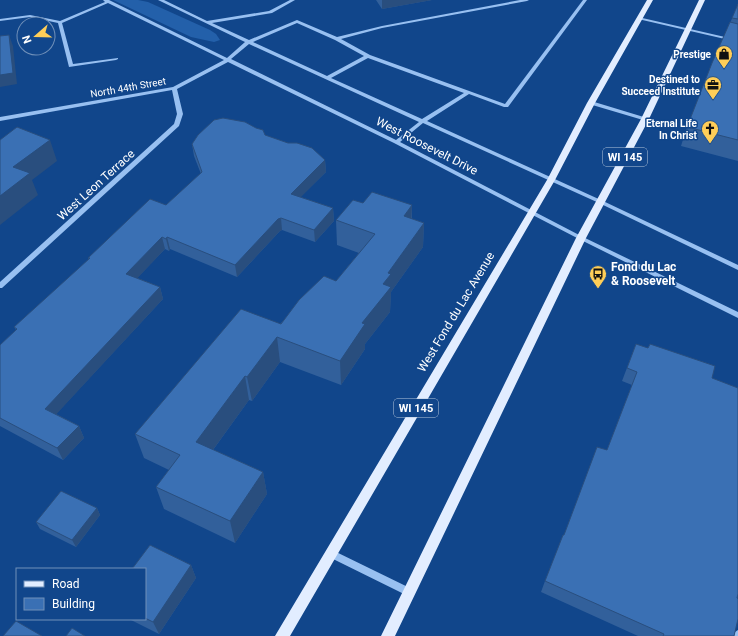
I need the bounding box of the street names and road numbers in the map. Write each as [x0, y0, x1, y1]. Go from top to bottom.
street label: North 44th Street [89, 75, 167, 100]
street label: West Roosevelt Drive [374, 114, 480, 178]
street label: West Leon Terrace [55, 147, 137, 223]
road number: WI 145 [603, 148, 647, 166]
street label: West Fond du Lac Avenue [415, 249, 497, 375]
road number: WI 145 [394, 399, 438, 417]

